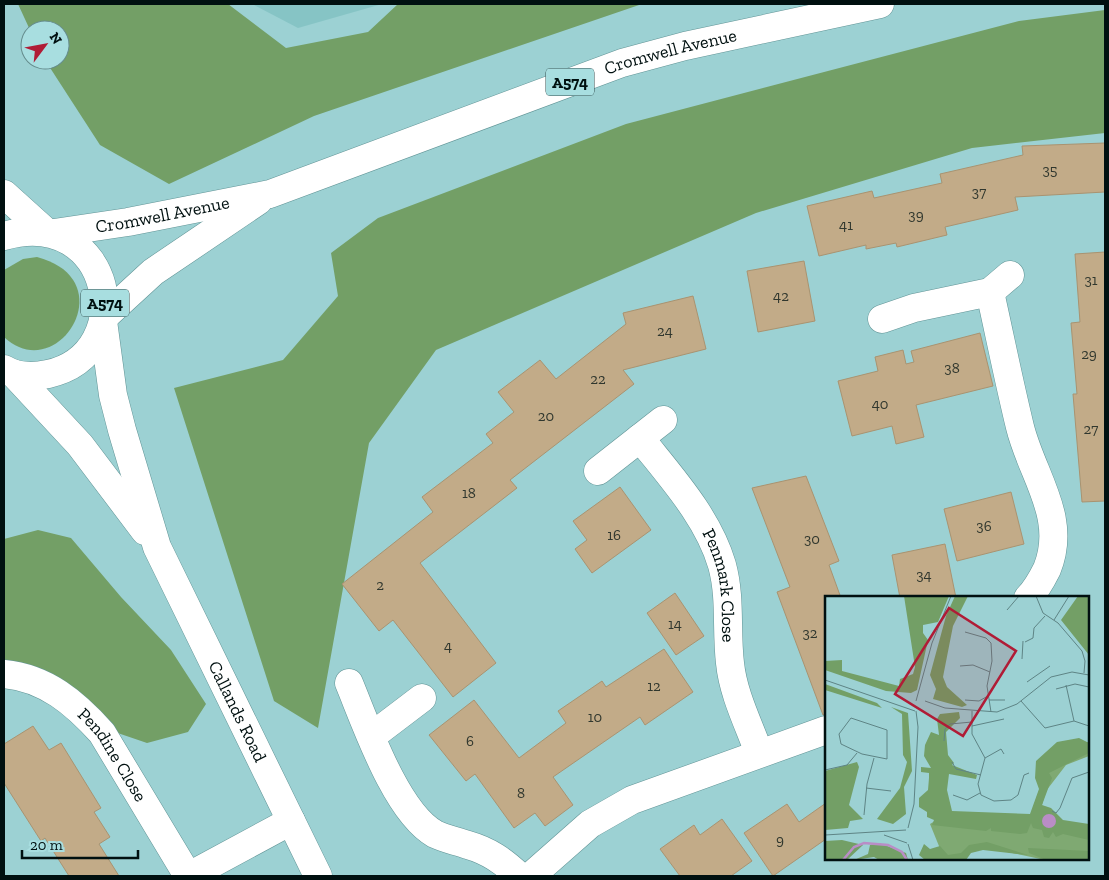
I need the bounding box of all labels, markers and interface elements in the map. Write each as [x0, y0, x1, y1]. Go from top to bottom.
north arrow [20, 20, 70, 70]
street label: Cromwell Avenue [601, 24, 739, 80]
text: N [46, 29, 66, 48]
road number: A574 [546, 68, 594, 95]
house number: 35 [1042, 161, 1058, 179]
house number: 37 [972, 183, 986, 201]
street label: Cromwell Avenue [94, 191, 231, 238]
house number: 39 [908, 206, 924, 224]
house number: 41 [839, 216, 853, 234]
house number: 31 [1084, 271, 1098, 289]
house number: 42 [773, 287, 789, 305]
road number: A574 [81, 290, 129, 316]
house number: 24 [657, 322, 673, 340]
house number: 29 [1081, 345, 1097, 363]
house number: 38 [944, 359, 960, 377]
house number: 22 [590, 370, 606, 388]
house number: 40 [872, 395, 888, 413]
house number: 20 [538, 407, 554, 425]
house number: 27 [1084, 420, 1098, 438]
house number: 18 [462, 484, 476, 502]
house number: 36 [976, 517, 992, 535]
street label: Penmark Close [698, 525, 739, 643]
house number: 16 [607, 526, 621, 544]
house number: 30 [804, 530, 820, 548]
house number: 34 [916, 566, 932, 584]
house number: 2 [376, 576, 384, 594]
inset map [825, 596, 1089, 860]
house number: 14 [668, 615, 682, 633]
house number: 32 [802, 624, 818, 642]
house number: 4 [444, 637, 452, 655]
street label: Callands Road [204, 657, 271, 766]
house number: 12 [647, 677, 661, 695]
street label: Pendine Close [73, 703, 152, 806]
house number: 10 [588, 708, 602, 726]
house number: 6 [466, 732, 474, 750]
house number: 8 [517, 784, 525, 802]
scale bar [22, 828, 139, 860]
house number: 9 [776, 831, 784, 849]
text: 20 m [30, 836, 63, 854]

